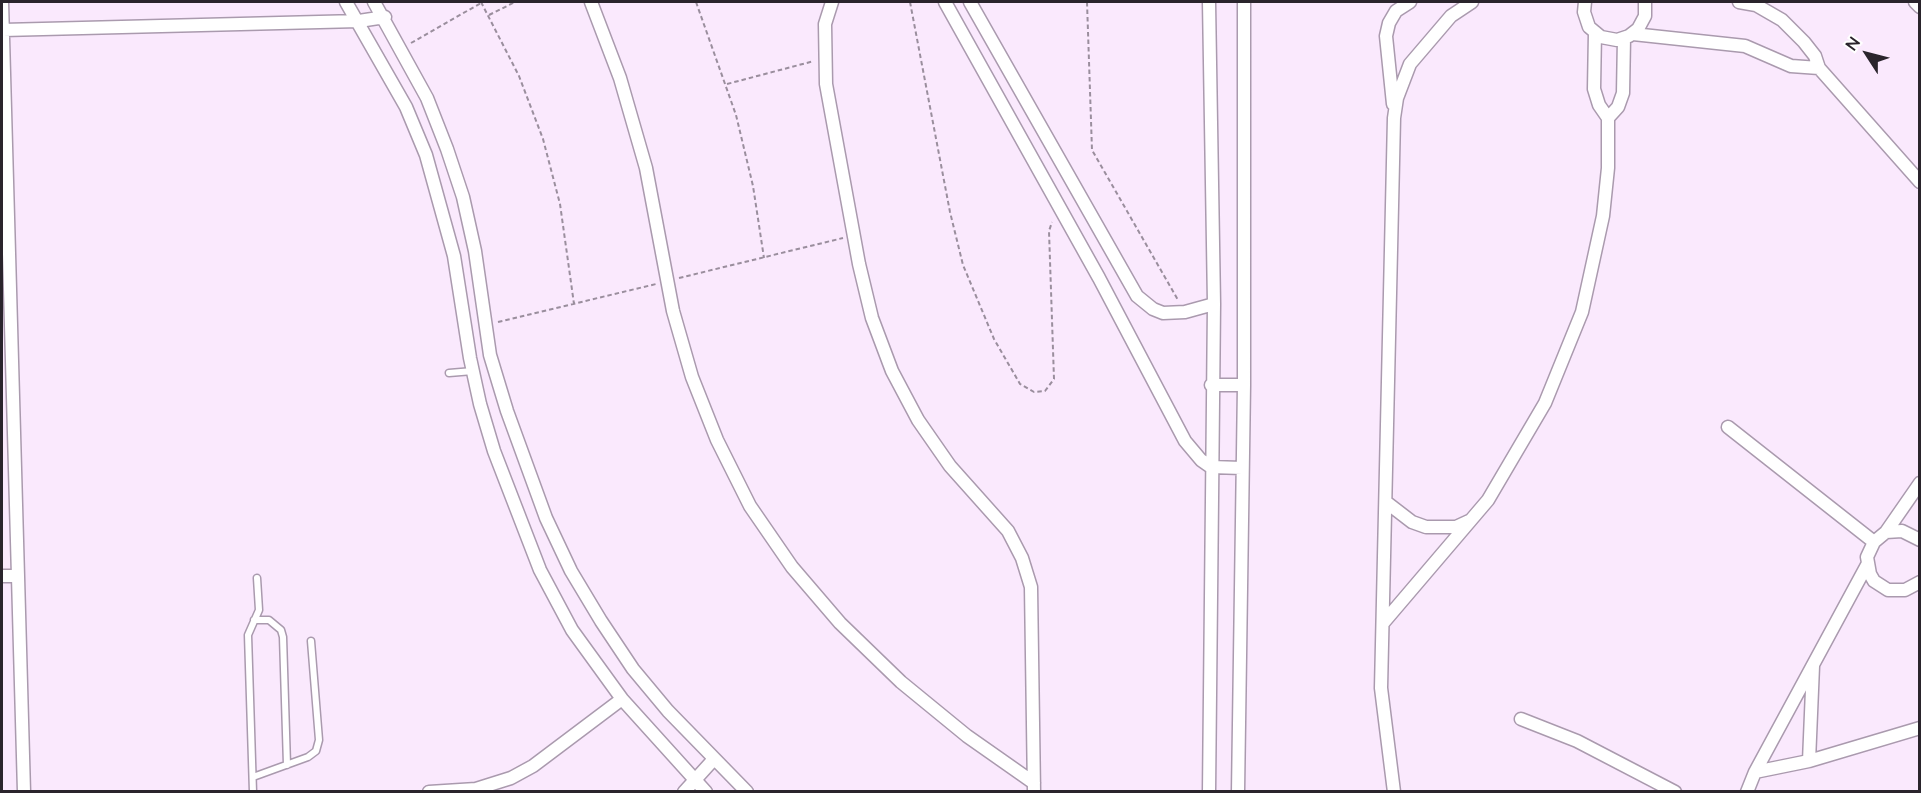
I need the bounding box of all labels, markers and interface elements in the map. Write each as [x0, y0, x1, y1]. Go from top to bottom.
north arrow [1837, 24, 1897, 84]
text: N [1841, 33, 1863, 54]

